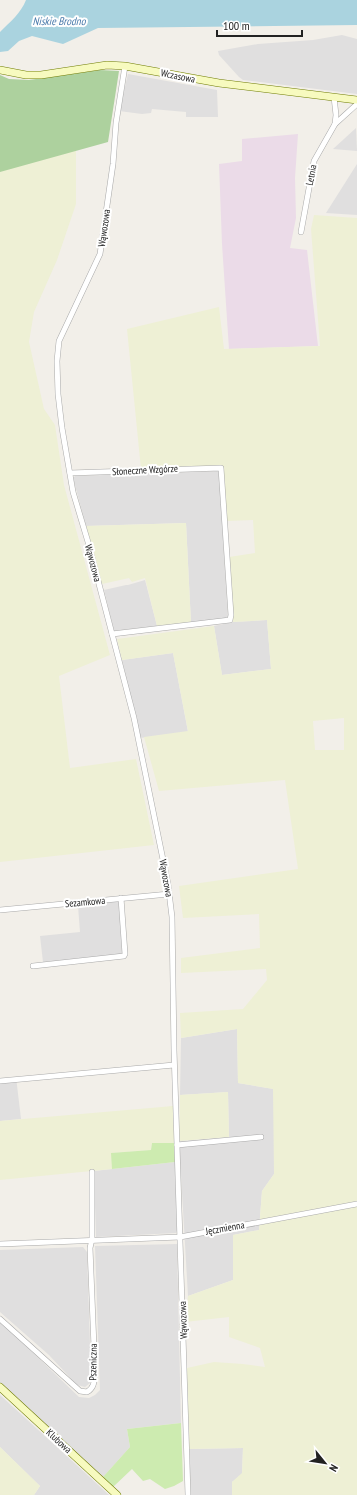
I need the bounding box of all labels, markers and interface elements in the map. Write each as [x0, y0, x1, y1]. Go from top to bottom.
scale bar [217, 12, 302, 38]
water label: Niskie Brodno [33, 14, 87, 28]
text: 100 m [223, 18, 250, 33]
street label: Wczasowa [160, 66, 196, 86]
street label: Letnia [303, 163, 319, 187]
street label: Wąwozowa [95, 208, 113, 248]
street label: Słoneczne Wzgórze [112, 462, 178, 478]
street label: Wąwozowa [82, 543, 104, 583]
street label: Wąwozowa [156, 858, 176, 898]
street label: Sezamkowa [64, 894, 106, 910]
street label: Jęczmienna [204, 1218, 245, 1238]
street label: Wąwozowa [176, 1301, 190, 1339]
street label: Pszeniczna [86, 1343, 100, 1381]
street label: Klubowa [44, 1426, 74, 1456]
north arrow [305, 1443, 345, 1483]
text: N [326, 1462, 341, 1474]

